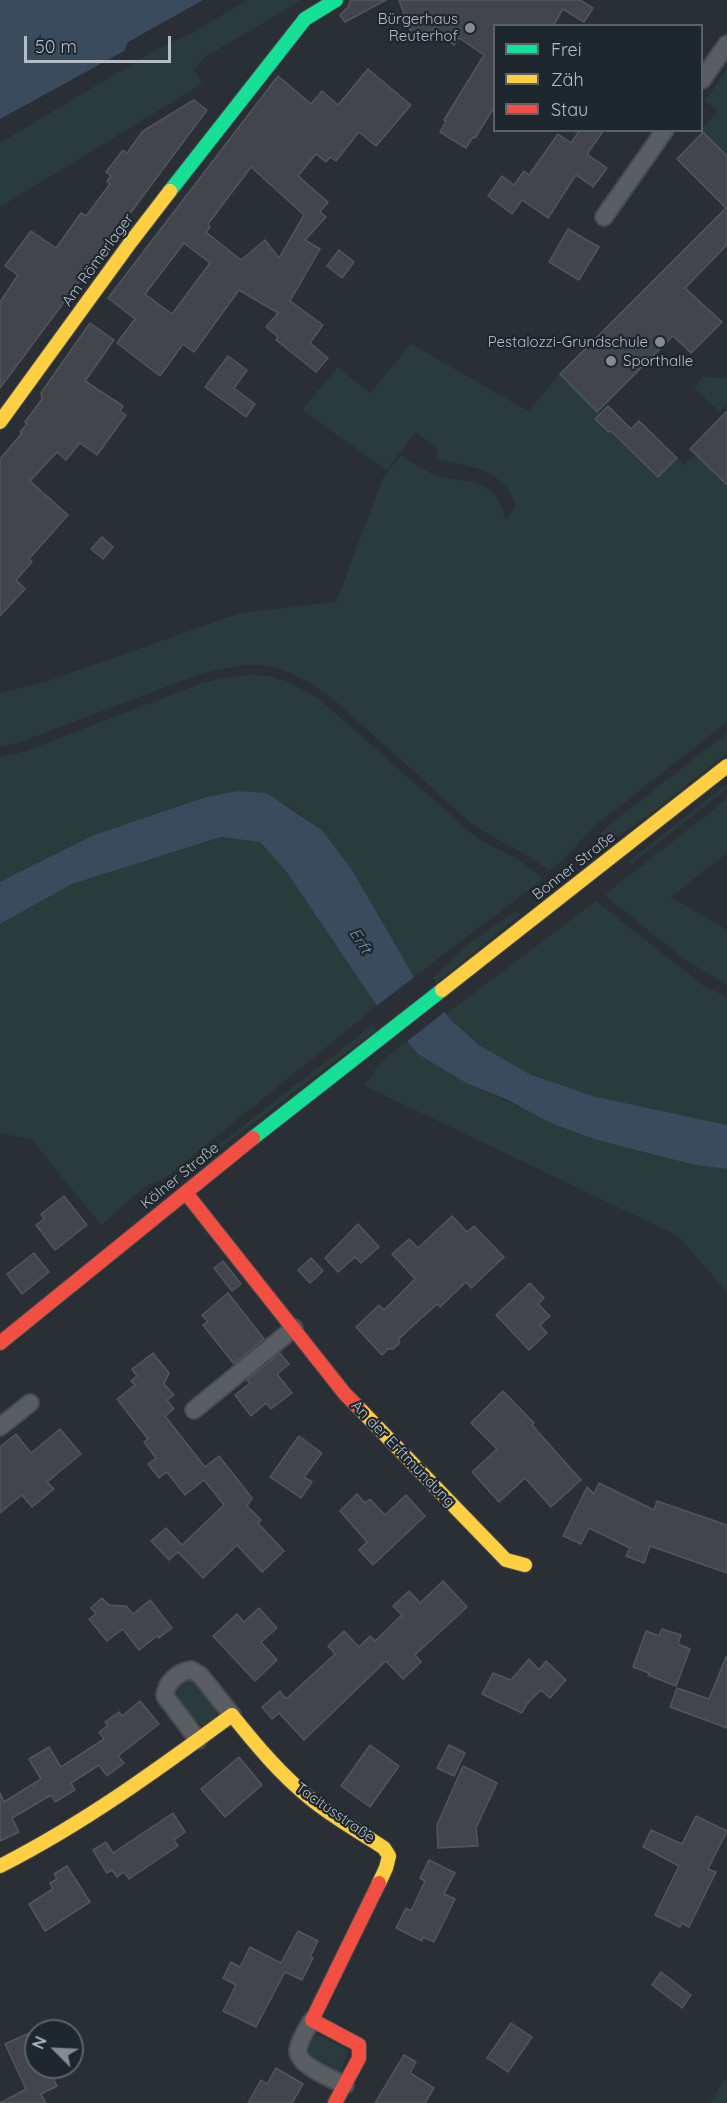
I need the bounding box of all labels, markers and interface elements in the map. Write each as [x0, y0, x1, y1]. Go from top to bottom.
place label: Bürgerhaus Reuterhof [378, 10, 458, 45]
marker: Bürgerhaus Reuterhof [463, 21, 477, 35]
scale bar [27, 24, 174, 62]
legend [493, 24, 703, 132]
text: 50 m [35, 35, 77, 58]
text: Frei [551, 38, 582, 61]
text: Zäh [551, 68, 584, 91]
text: Stau [551, 98, 588, 121]
street label: Am Römerlager [58, 210, 138, 310]
place label: Pestalozzi-Grundschule [488, 333, 648, 351]
marker: Pestalozzi-Grundschule [653, 335, 667, 349]
place label: Sporthalle [623, 352, 693, 370]
marker: Sporthalle [604, 354, 618, 368]
street label: Bonner Straße [529, 828, 619, 904]
water label: Erft [345, 925, 375, 957]
street label: Kölner Straße [137, 1139, 223, 1213]
street label: An der Erftmündung [347, 1397, 459, 1511]
street label: Tacitusstraße [292, 1779, 378, 1847]
north arrow [24, 2019, 84, 2079]
text: N [28, 2033, 51, 2052]

